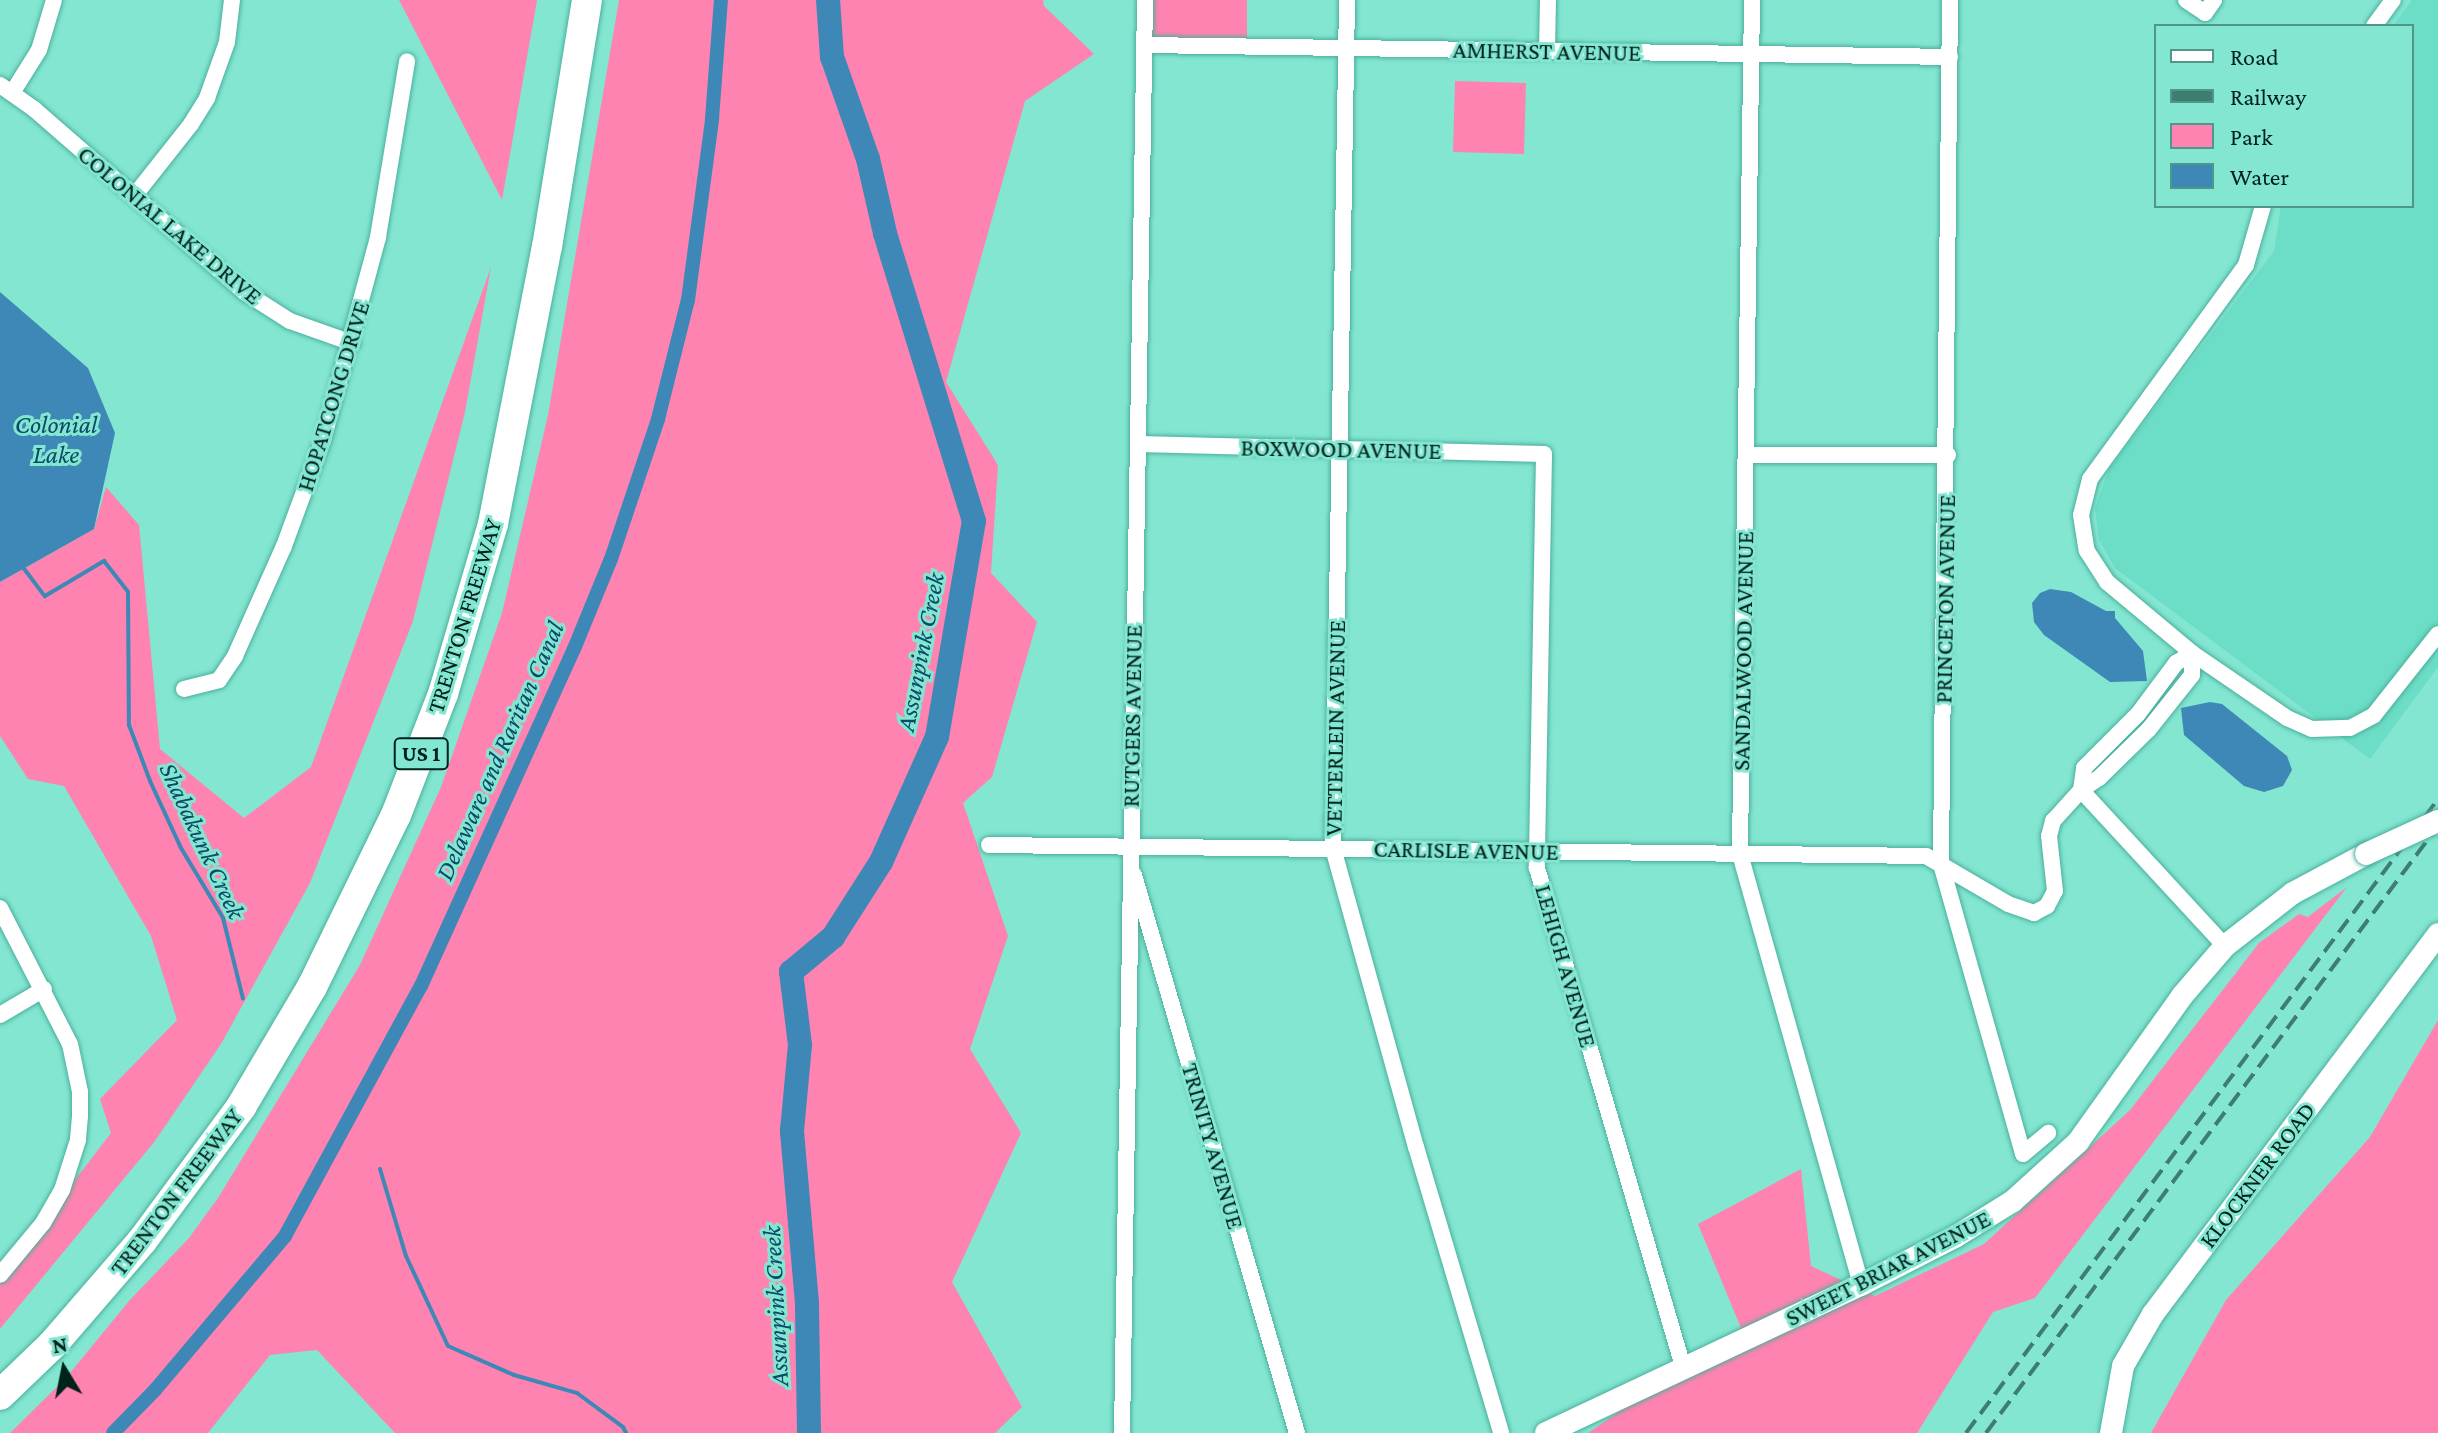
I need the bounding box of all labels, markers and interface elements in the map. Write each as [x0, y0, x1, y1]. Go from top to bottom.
legend [2154, 24, 2414, 208]
street label: AMHERST AVENUE [1453, 35, 1641, 67]
text: Road [2230, 43, 2279, 70]
text: Railway [2230, 83, 2306, 110]
text: Park [2230, 123, 2273, 150]
street label: COLONIAL LAKE DRIVE [72, 140, 268, 310]
text: Water [2230, 163, 2289, 190]
street label: HOPATCONG DRIVE [290, 297, 376, 495]
water label: Colonial Lake [15, 409, 97, 470]
street label: BOXWOOD AVENUE [1240, 433, 1442, 465]
street label: PRINCETON AVENUE [1929, 494, 1961, 704]
street label: TRENTON FREEWAY [421, 515, 507, 717]
street label: SANDALWOOD AVENUE [1727, 531, 1759, 771]
water label: Assunpink Creek [890, 570, 952, 734]
water label: Delaware and Raritan Canal [429, 617, 571, 885]
street label: VETTERLEIN AVENUE [1319, 620, 1351, 836]
street label: RUTGERS AVENUE [1116, 624, 1148, 808]
road number: US 1 [393, 736, 449, 772]
water label: Shabakunk Creek [152, 758, 252, 924]
street label: CARLISLE AVENUE [1373, 834, 1559, 866]
street label: LEHIGH AVENUE [1529, 881, 1603, 1051]
street label: TRINITY AVENUE [1176, 1060, 1250, 1232]
street label: KLOCKNER ROAD [2193, 1096, 2321, 1254]
street label: TRENTON FREEWAY [104, 1103, 248, 1281]
street label: SWEET BRIAR AVENUE [1781, 1204, 1995, 1332]
water label: Assunpink Creek [756, 1225, 796, 1387]
north arrow [24, 1329, 104, 1409]
text: N [50, 1331, 69, 1358]

